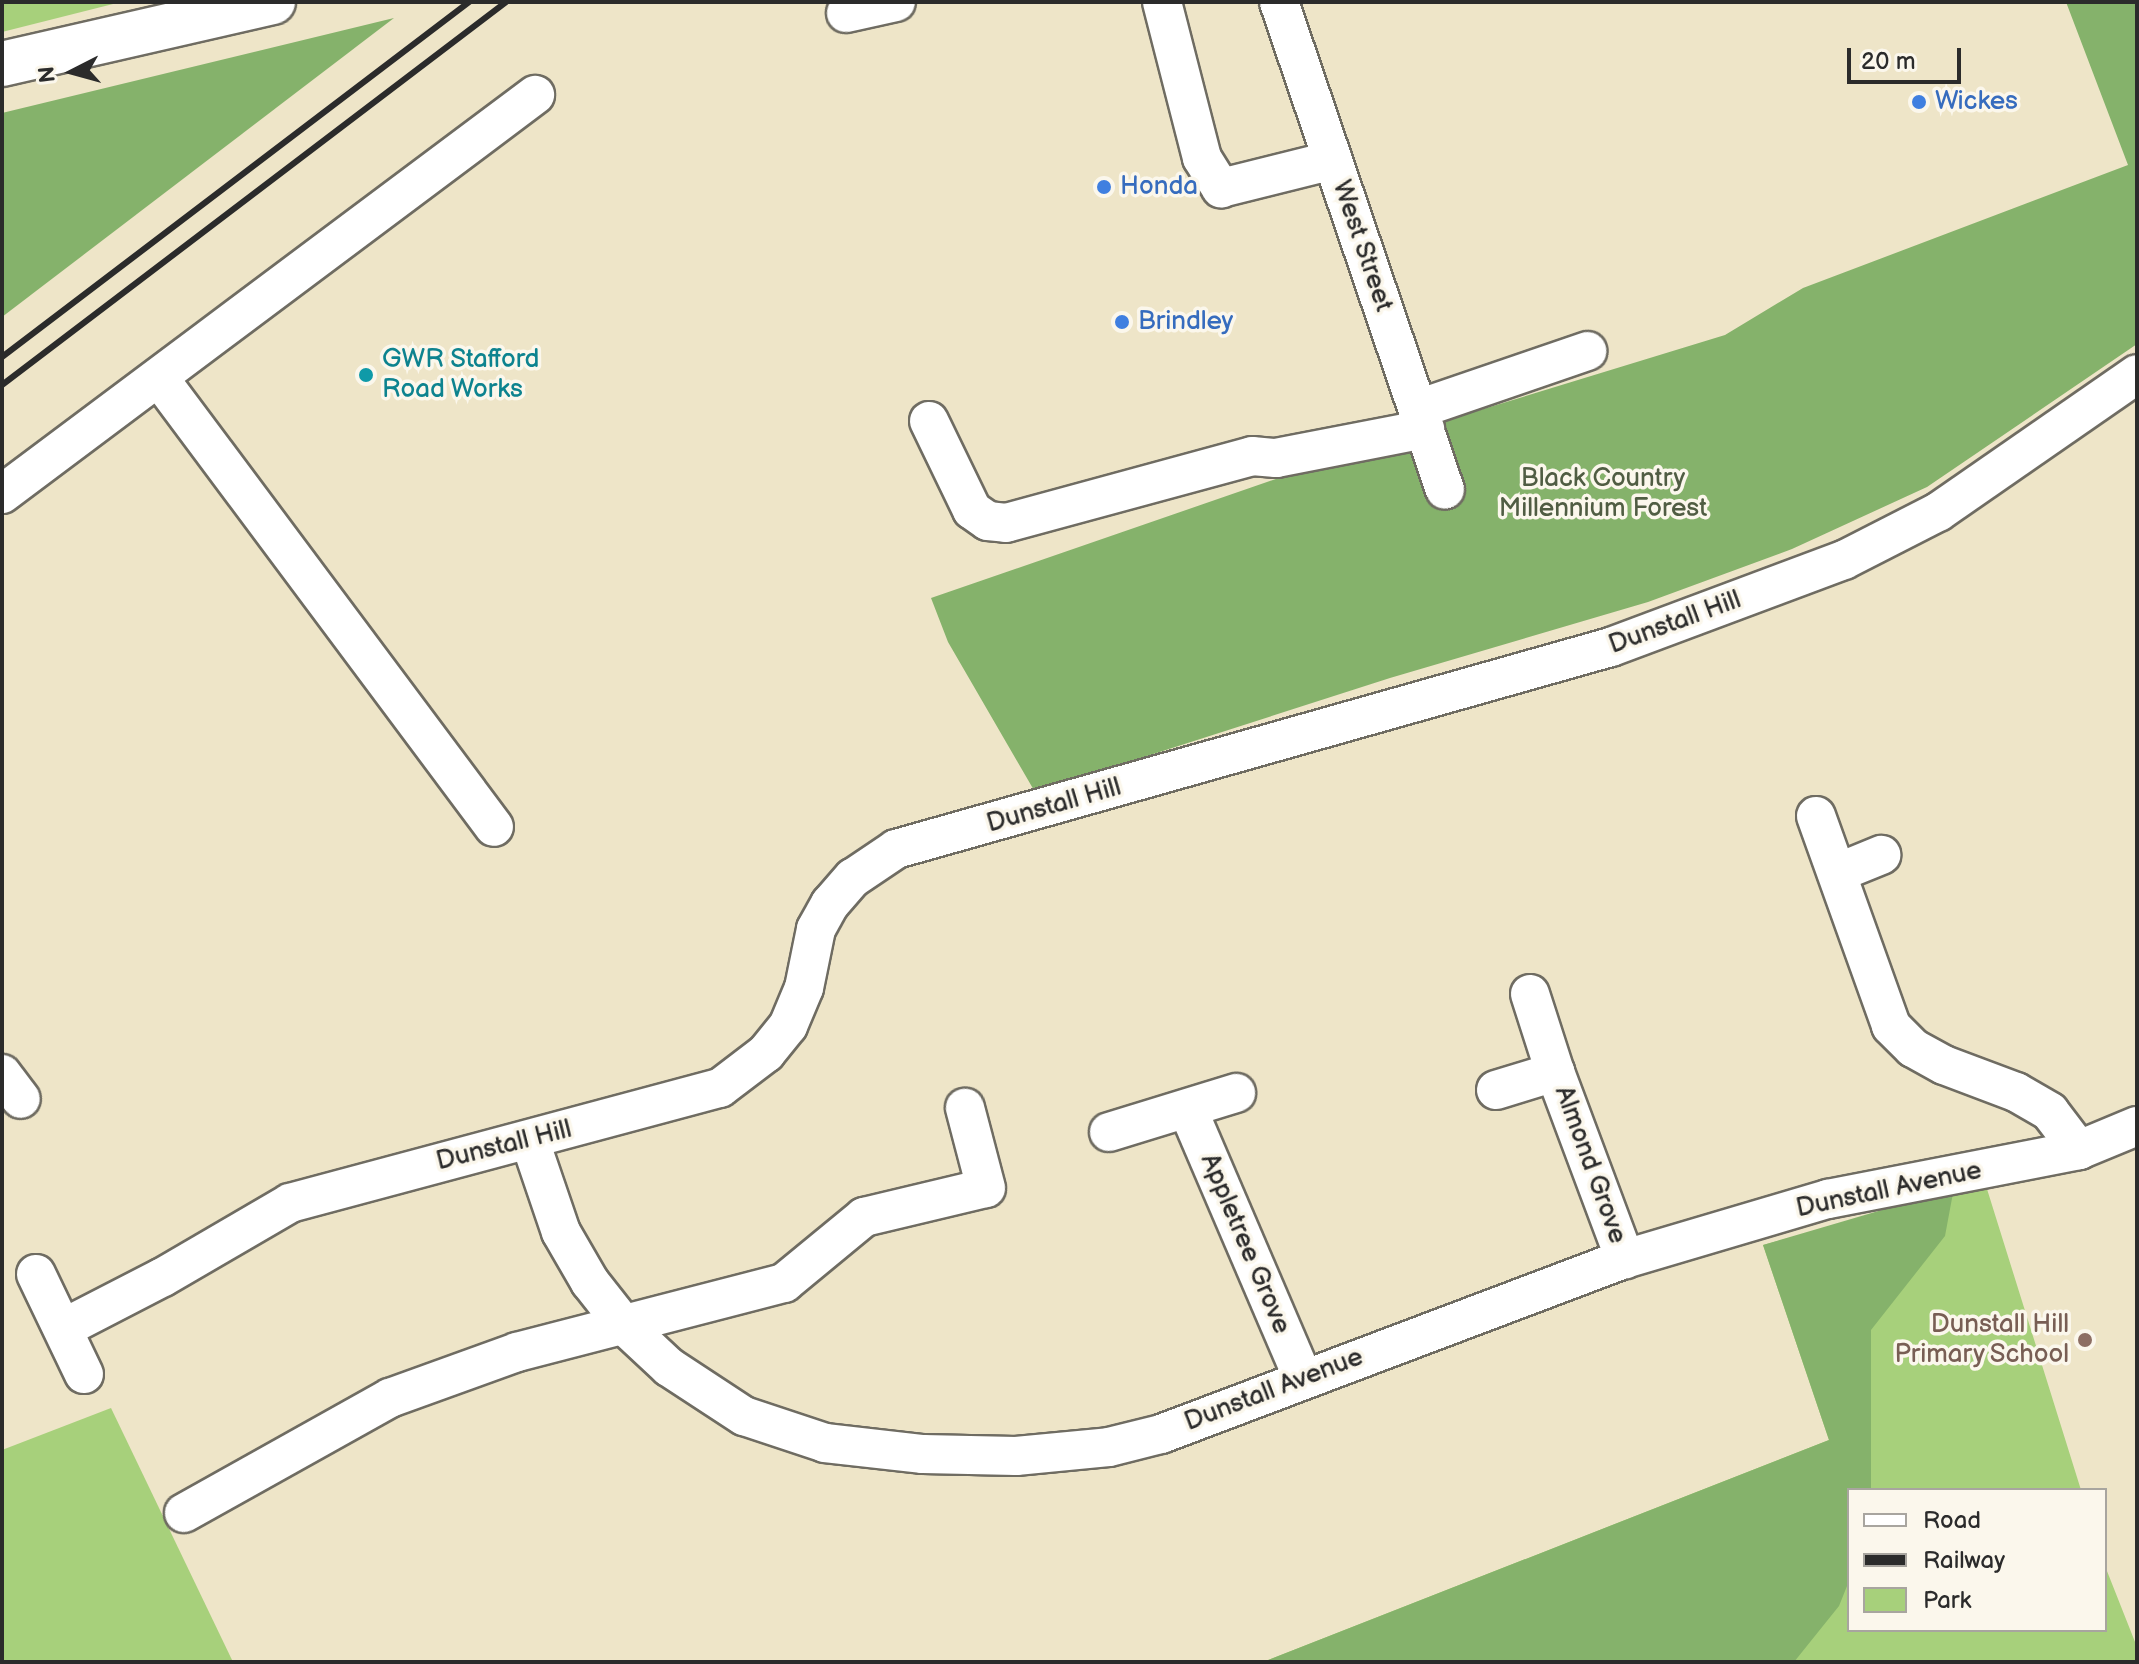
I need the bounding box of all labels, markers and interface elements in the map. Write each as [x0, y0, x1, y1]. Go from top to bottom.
north arrow [32, 32, 112, 112]
scale bar [1851, 32, 1965, 82]
text: 20 m [1861, 47, 1916, 76]
text: N [33, 65, 62, 84]
place label: Wickes [1935, 86, 2018, 118]
marker: Wickes [1910, 93, 1928, 111]
place label: Honda [1120, 171, 1198, 203]
street label: West Street [1325, 176, 1399, 316]
marker: Honda [1095, 178, 1113, 196]
place label: Brindley [1138, 306, 1233, 338]
marker: Brindley [1113, 313, 1131, 331]
place label: GWR Stafford Road Works [382, 344, 540, 406]
marker: GWR Stafford Road Works [357, 366, 375, 384]
park label: Black Country Millennium Forest [1499, 463, 1707, 524]
street label: Dunstall Hill [1605, 585, 1745, 661]
street label: Dunstall Hill [983, 772, 1125, 840]
street label: Almond Grove [1547, 1082, 1633, 1248]
street label: Dunstall Hill [433, 1114, 575, 1178]
street label: Appletree Grove [1193, 1149, 1297, 1339]
street label: Dunstall Avenue [1793, 1155, 1985, 1225]
place label: Dunstall Hill Primary School [1892, 1309, 2069, 1370]
marker: Dunstall Hill Primary School [2076, 1331, 2094, 1349]
street label: Dunstall Avenue [1180, 1342, 1368, 1438]
legend [1847, 1488, 2107, 1632]
text: Road [1923, 1506, 1981, 1535]
text: Railway [1923, 1546, 2005, 1575]
text: Park [1923, 1586, 1971, 1615]

